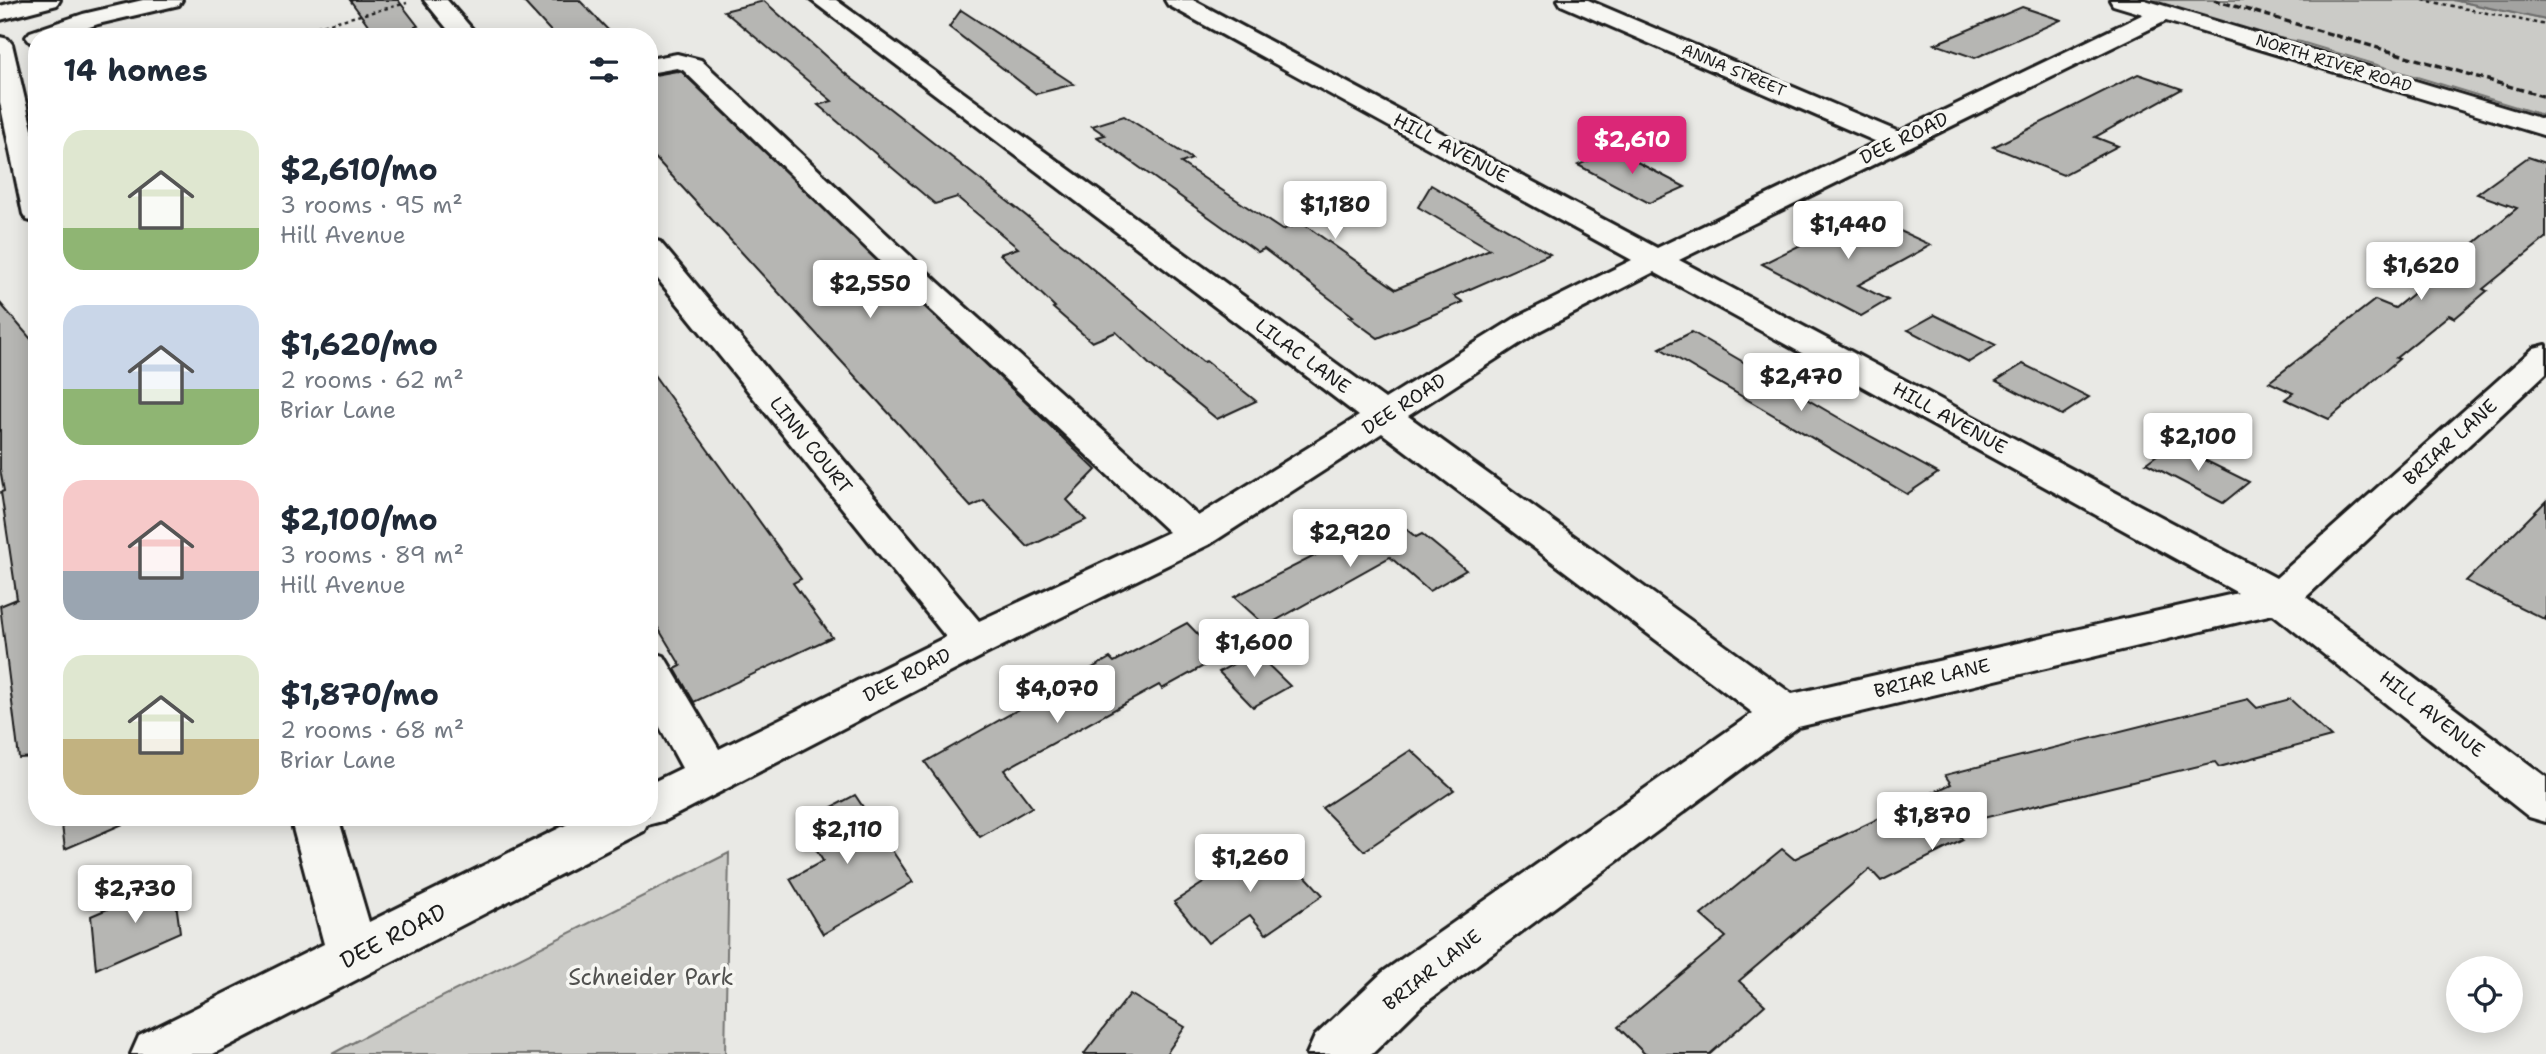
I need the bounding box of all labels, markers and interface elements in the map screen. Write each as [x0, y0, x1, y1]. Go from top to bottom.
street label: NORTH RIVER ROAD [2253, 29, 2415, 97]
street label: ANNA STREET [1679, 39, 1789, 101]
text: 14 homes [63, 50, 208, 91]
icon: filters [585, 51, 623, 89]
street label: DEE ROAD [1856, 106, 1952, 170]
street label: HILL AVENUE [1389, 107, 1513, 189]
pin: $2,610 [1575, 116, 1689, 176]
text: $2,610 [1593, 124, 1671, 154]
text: $2,610/mo [280, 149, 438, 190]
icon: home [119, 158, 203, 242]
pin: $1,180 [1278, 182, 1392, 241]
text: $1,180 [1300, 189, 1370, 219]
text: 3 rooms · 95 m² [280, 190, 463, 220]
pin: $1,440 [1791, 202, 1905, 261]
text: $1,440 [1809, 209, 1887, 239]
text: Hill Avenue [280, 220, 406, 250]
pin: $1,620 [2364, 243, 2478, 302]
text: $1,620 [2382, 250, 2460, 280]
pin: $2,550 [813, 260, 927, 320]
text: $2,550 [829, 268, 911, 298]
street label: LILAC LANE [1250, 313, 1356, 399]
text: $1,620/mo [280, 324, 438, 365]
icon: home [119, 333, 203, 417]
pin: $2,470 [1744, 354, 1858, 413]
text: $2,470 [1759, 361, 1843, 391]
text: 2 rooms · 62 m² [280, 365, 464, 395]
street label: DEE ROAD [1357, 368, 1451, 440]
street label: HILL AVENUE [1888, 376, 2012, 460]
street label: LINN COURT [764, 391, 858, 499]
street label: BRIAR LANE [2398, 393, 2502, 491]
text: Briar Lane [280, 395, 396, 425]
pin: $2,100 [2141, 414, 2255, 473]
text: $2,100 [2159, 421, 2237, 451]
text: $2,100/mo [280, 499, 438, 540]
icon: home [119, 508, 203, 592]
pin: $2,920 [1293, 510, 1407, 569]
text: $2,920 [1309, 517, 1391, 547]
text: 3 rooms · 89 m² [280, 540, 464, 570]
text: Hill Avenue [280, 570, 406, 600]
pin: $1,600 [1197, 620, 1311, 679]
text: $1,600 [1215, 627, 1293, 657]
street label: DEE ROAD [859, 642, 955, 708]
street label: BRIAR LANE [1872, 652, 1993, 703]
street label: HILL AVENUE [2374, 665, 2490, 763]
pin: $4,070 [1000, 666, 1114, 725]
text: $4,070 [1015, 673, 1099, 703]
text: $1,870/mo [280, 674, 439, 715]
icon: home [119, 683, 203, 767]
text: 2 rooms · 68 m² [280, 715, 464, 745]
text: Briar Lane [280, 745, 396, 775]
pin: $1,870 [1875, 792, 1989, 852]
text: $1,870 [1893, 800, 1971, 830]
pin: $2,110 [790, 806, 904, 866]
text: $2,110 [811, 814, 883, 844]
pin: $1,260 [1193, 834, 1307, 894]
text: $1,260 [1211, 842, 1289, 872]
pin: $2,730 [78, 866, 192, 925]
text: $2,730 [94, 873, 176, 903]
street label: DEE ROAD [335, 896, 451, 976]
street label: BRIAR LANE [1378, 924, 1486, 1016]
map controls [2446, 956, 2523, 1033]
button: locate [2446, 956, 2523, 1033]
park label: Schneider Park [568, 962, 734, 992]

